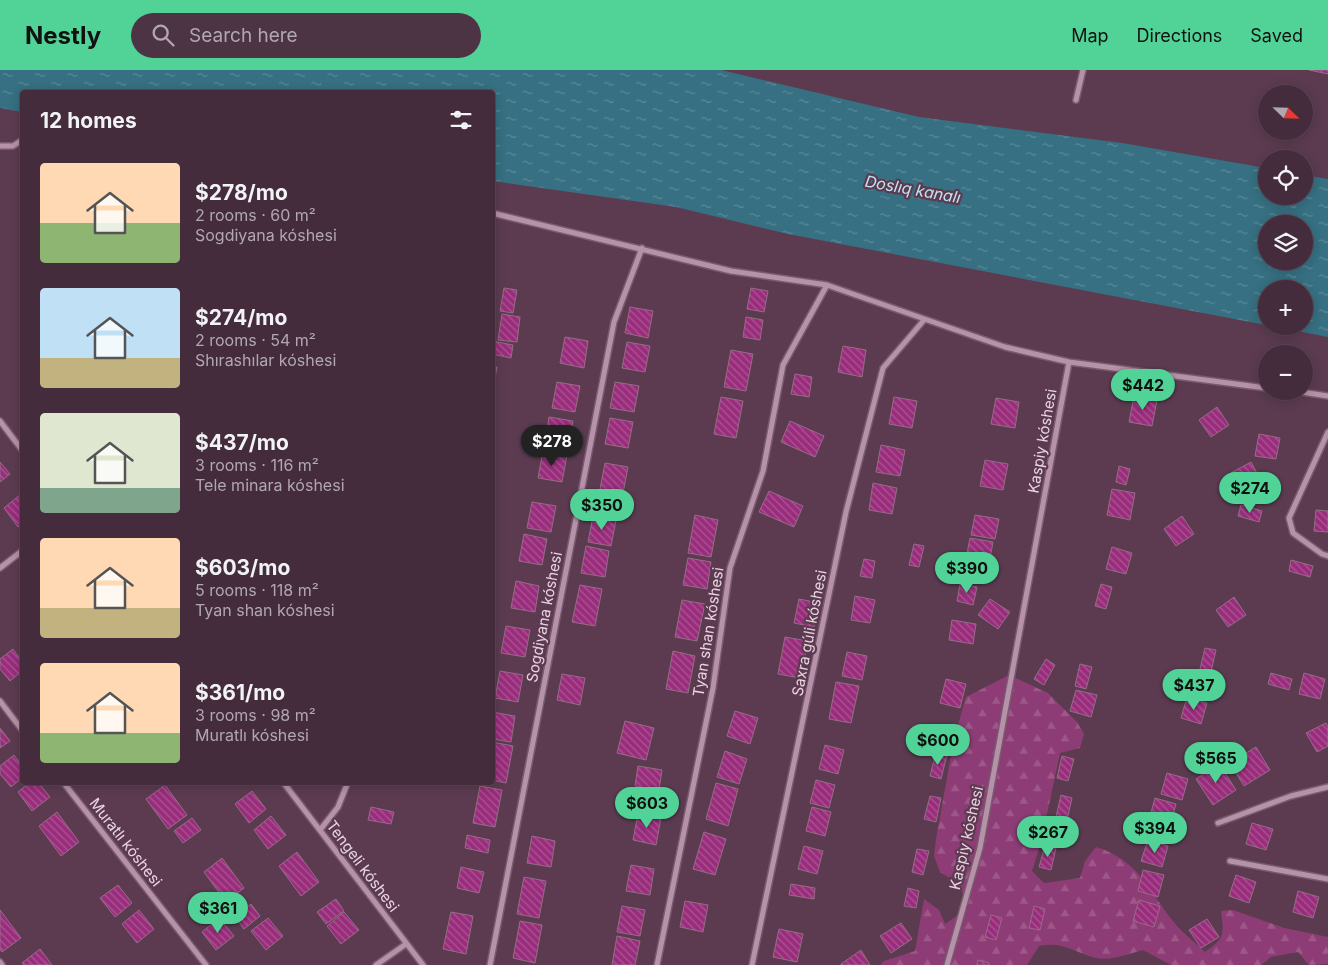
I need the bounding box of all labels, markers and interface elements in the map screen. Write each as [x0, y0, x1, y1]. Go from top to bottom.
search box [131, 13, 481, 58]
text: Nestly [25, 21, 101, 50]
icon: search [149, 21, 177, 49]
text: Search here [189, 24, 298, 47]
text: Map [1071, 25, 1109, 46]
text: Directions [1137, 25, 1222, 46]
text: Saved [1250, 25, 1303, 46]
north arrow [1258, 85, 1312, 140]
map controls [1258, 85, 1313, 400]
icon: filters [447, 106, 475, 134]
text: 12 homes [40, 108, 137, 133]
button: locate [1258, 150, 1313, 205]
water label: Doslıq kanalı [864, 171, 963, 207]
text: $278/mo [195, 180, 288, 205]
icon: home [80, 183, 140, 243]
text: 2 rooms · 60 m² [195, 205, 316, 225]
button: layers [1258, 215, 1313, 270]
text: Sogdiyana kóshesi [195, 225, 337, 245]
button: + [1258, 280, 1313, 335]
text: $274/mo [195, 305, 287, 330]
icon: home [80, 308, 140, 368]
text: 2 rooms · 54 m² [195, 330, 316, 350]
button: − [1258, 345, 1313, 400]
text: Shırashılar kóshesi [195, 350, 336, 370]
pin: $442 [1113, 368, 1173, 411]
text: $442 [1122, 375, 1164, 395]
street label: Kaspiy kóshesi [1023, 387, 1061, 495]
pin: $278 [522, 424, 582, 467]
text: $437/mo [195, 430, 289, 455]
text: $278 [532, 431, 572, 451]
icon: home [80, 433, 140, 493]
text: 3 rooms · 116 m² [195, 455, 319, 475]
pin: $274 [1220, 472, 1280, 514]
text: Tele minara kóshesi [195, 475, 345, 495]
text: $274 [1230, 478, 1270, 498]
pin: $350 [572, 488, 632, 531]
text: $350 [581, 495, 623, 515]
street label: Sogdiyana kóshesi [522, 550, 566, 684]
pin: $390 [937, 552, 997, 594]
text: $603/mo [195, 555, 290, 580]
icon: home [80, 558, 140, 618]
text: $390 [946, 558, 988, 578]
street label: Tyan shan kóshesi [688, 566, 728, 698]
street label: Saxra gúli kóshesi [787, 568, 831, 698]
text: 5 rooms · 118 m² [195, 580, 319, 600]
text: Tyan shan kóshesi [195, 600, 335, 620]
pin: $437 [1164, 668, 1224, 711]
text: $437 [1174, 675, 1214, 695]
text: $361/mo [195, 680, 285, 705]
icon: home [80, 683, 140, 743]
text: 3 rooms · 98 m² [195, 705, 316, 725]
pin: $600 [908, 724, 968, 766]
text: Muratlı kóshesi [195, 725, 309, 745]
text: $600 [917, 730, 959, 750]
pin: $565 [1186, 742, 1246, 784]
text: $565 [1195, 748, 1237, 768]
street label: Kaspiy kóshesi [945, 784, 987, 892]
pin: $603 [617, 786, 677, 829]
text: $603 [626, 793, 668, 813]
street label: Muratlı kóshesi [86, 794, 166, 890]
pin: $394 [1125, 812, 1185, 854]
pin: $267 [1018, 816, 1078, 858]
street label: Tengeli kóshesi [322, 817, 404, 915]
text: $394 [1134, 818, 1176, 838]
text: $267 [1028, 822, 1068, 842]
pin: $361 [188, 892, 248, 934]
text: $361 [199, 898, 237, 918]

